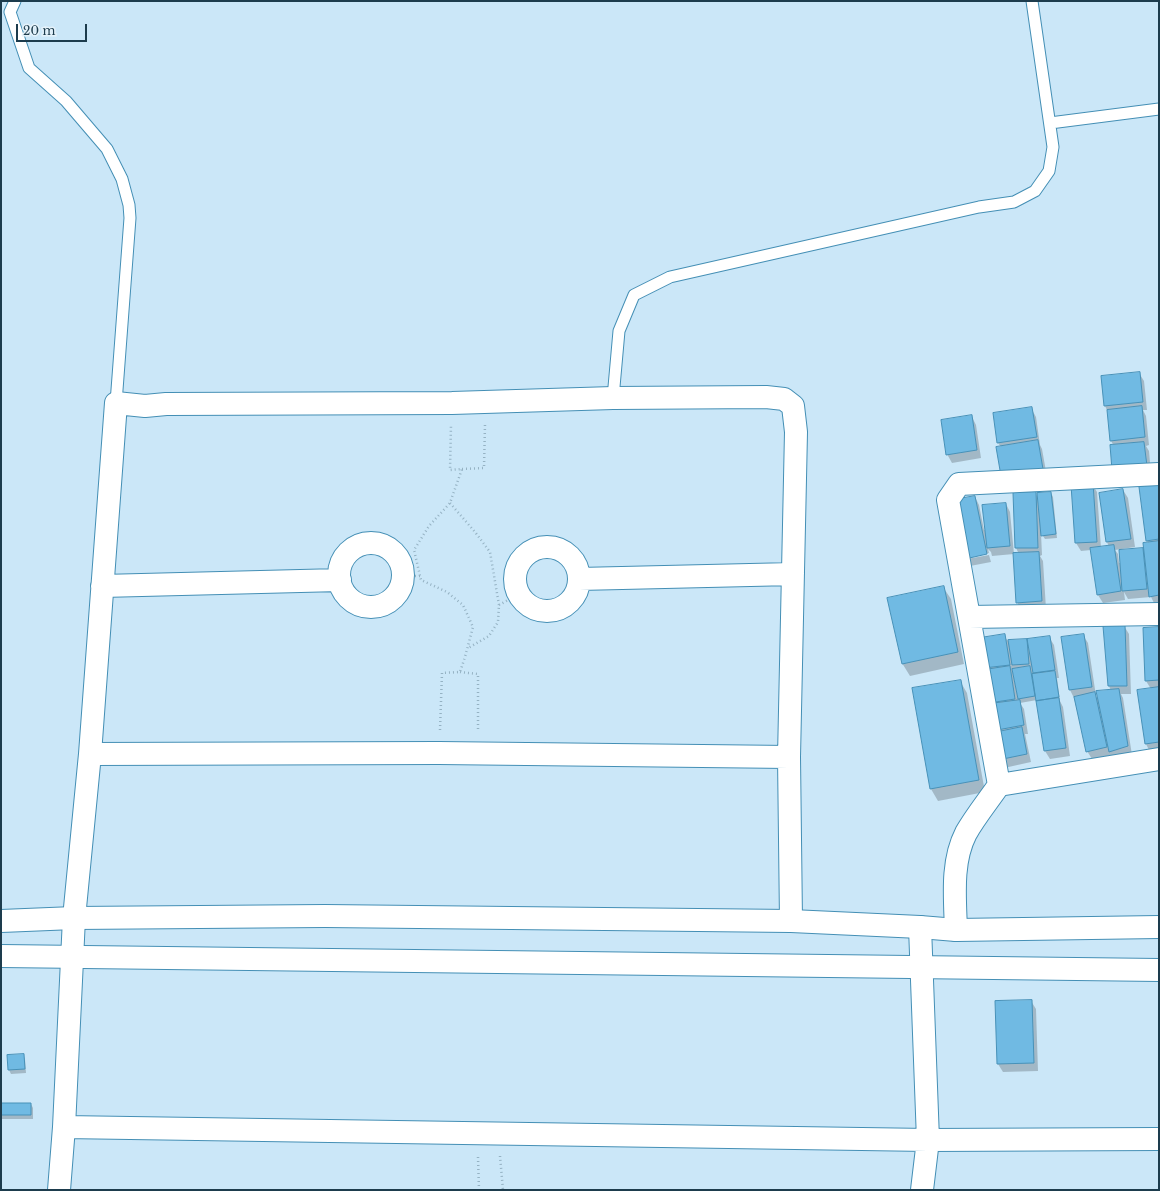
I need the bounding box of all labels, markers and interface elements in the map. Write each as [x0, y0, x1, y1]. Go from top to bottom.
scale bar [18, 16, 89, 42]
text: 20 m [23, 23, 55, 38]

